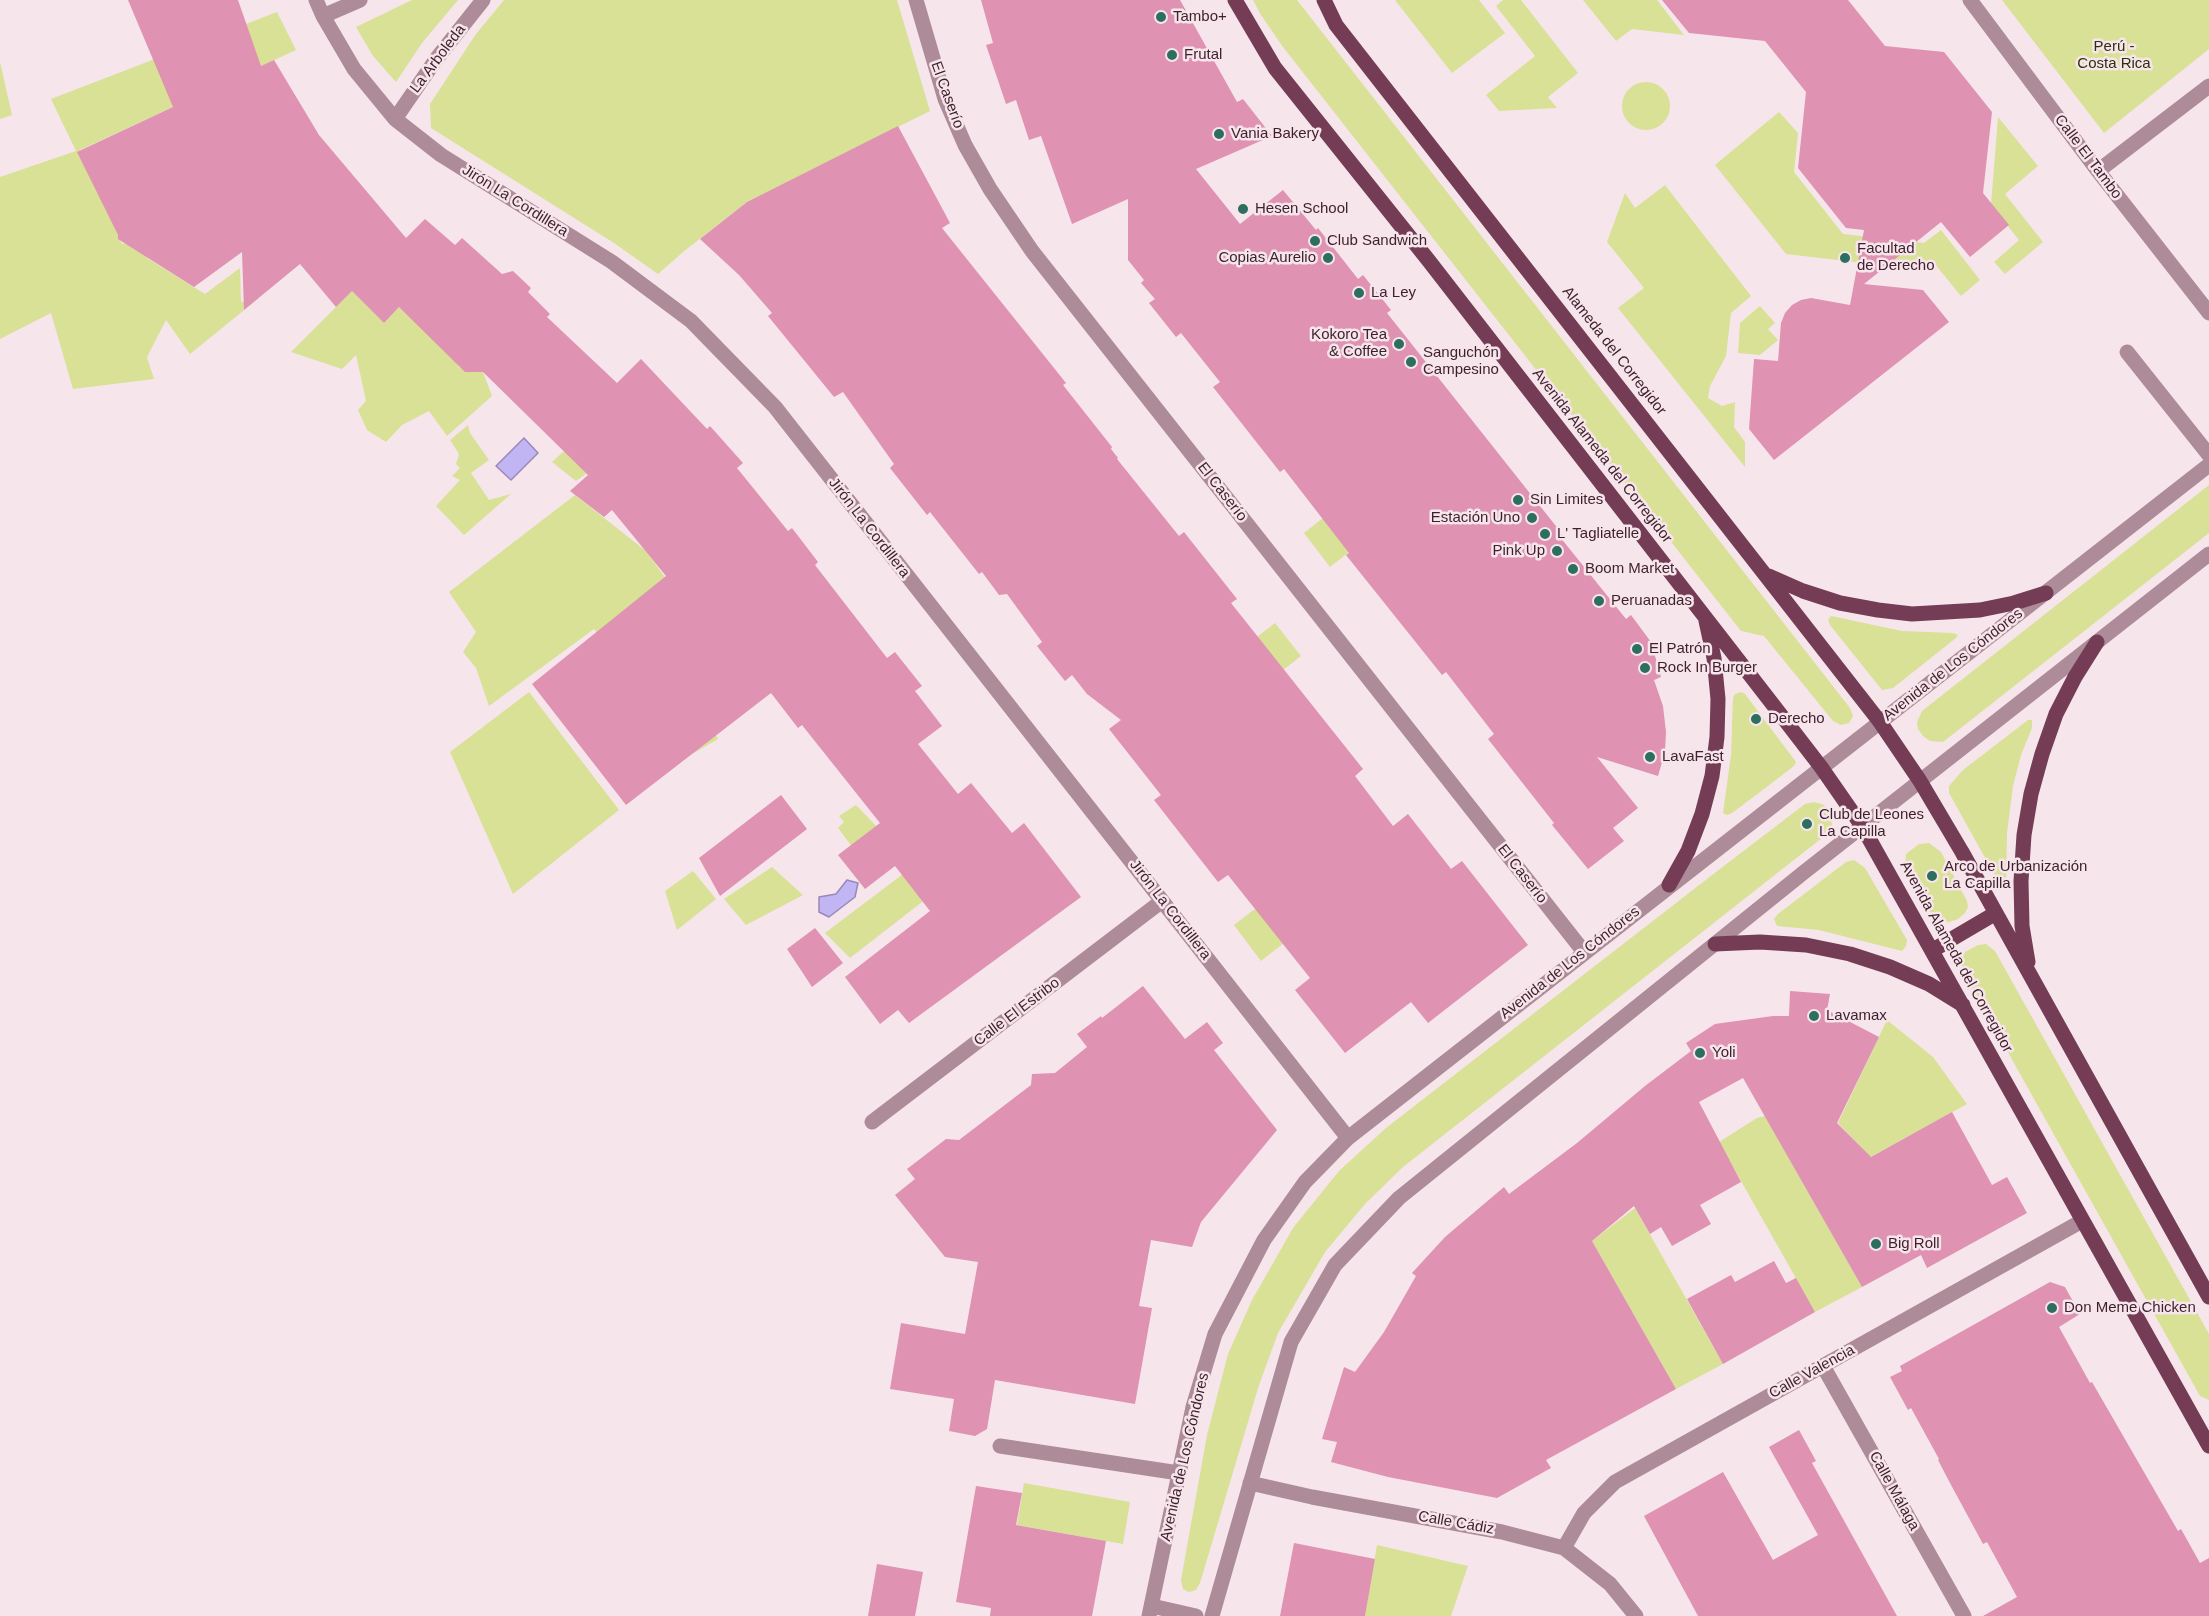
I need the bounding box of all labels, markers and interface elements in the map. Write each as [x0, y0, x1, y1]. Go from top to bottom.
place label: Tambo+ [1173, 8, 1227, 26]
marker: Tambo+ [1154, 10, 1168, 24]
street label: La Arboleda [406, 21, 470, 97]
park label: Perú - Costa Rica [2077, 38, 2151, 73]
place label: Frutal [1184, 46, 1222, 64]
marker: Frutal [1165, 48, 1179, 62]
street label: El Caserío [927, 59, 967, 131]
street label: Calle El Tambo [2050, 111, 2126, 203]
place label: Vania Bakery [1231, 125, 1319, 143]
marker: Vania Bakery [1212, 127, 1226, 141]
street label: Jirón La Cordillera [459, 161, 571, 241]
place label: Hesen School [1255, 200, 1348, 218]
marker: Hesen School [1236, 202, 1250, 216]
place label: Club Sandwich [1327, 232, 1427, 250]
marker: Club Sandwich [1308, 234, 1322, 248]
place label: Facultad de Derecho [1857, 240, 1935, 275]
place label: Copias Aurelio [1218, 249, 1316, 267]
marker: Copias Aurelio [1321, 251, 1335, 265]
marker: Facultad de Derecho [1838, 251, 1852, 265]
street label: Alameda del Corregidor [1558, 283, 1670, 419]
place label: La Ley [1371, 284, 1416, 302]
marker: La Ley [1352, 286, 1366, 300]
place label: Kokoro Tea & Coffee [1311, 326, 1387, 361]
marker: Kokoro Tea & Coffee [1392, 337, 1406, 351]
place label: Sanguchón Campesino [1423, 344, 1499, 379]
marker: Sanguchón Campesino [1404, 355, 1418, 369]
street label: Avenida Alameda del Corregidor [1528, 365, 1676, 547]
street label: El Caserío [1193, 459, 1251, 525]
street label: Jirón La Cordillera [824, 475, 914, 581]
place label: Sin Limites [1530, 491, 1603, 509]
marker: Sin Limites [1511, 493, 1525, 507]
place label: Estación Uno [1431, 509, 1520, 527]
marker: Estación Uno [1525, 511, 1539, 525]
place label: L' Tagliatelle [1557, 525, 1639, 543]
marker: L' Tagliatelle [1538, 527, 1552, 541]
place label: Pink Up [1492, 542, 1545, 560]
marker: Pink Up [1550, 544, 1564, 558]
place label: Boom Market [1585, 560, 1674, 578]
marker: Boom Market [1566, 562, 1580, 576]
place label: Peruanadas [1611, 592, 1692, 610]
marker: Peruanadas [1592, 594, 1606, 608]
street label: Avenida de Los Cóndores [1880, 605, 2026, 725]
place label: El Patrón [1649, 640, 1711, 658]
marker: El Patrón [1630, 642, 1644, 656]
place label: Rock In Burger [1657, 659, 1757, 677]
marker: Rock In Burger [1638, 661, 1652, 675]
place label: Derecho [1768, 710, 1825, 728]
marker: Derecho [1749, 712, 1763, 726]
place label: LavaFast [1662, 748, 1724, 766]
marker: LavaFast [1643, 750, 1657, 764]
place label: Club de Leones La Capilla [1819, 806, 1924, 841]
marker: Club de Leones La Capilla [1800, 817, 1814, 831]
street label: El Caserío [1493, 841, 1551, 907]
street label: Jirón La Cordillera [1125, 857, 1215, 963]
street label: Avenida Alameda del Corregidor [1896, 858, 2016, 1056]
place label: Arco de Urbanización La Capilla [1944, 858, 2087, 893]
marker: Arco de Urbanización La Capilla [1925, 869, 1939, 883]
street label: Avenida de Los Cóndores [1497, 903, 1643, 1023]
street label: Calle El Estribo [971, 974, 1063, 1050]
place label: Lavamax [1826, 1007, 1887, 1025]
marker: Lavamax [1807, 1009, 1821, 1023]
place label: Yoli [1712, 1044, 1736, 1062]
marker: Yoli [1693, 1046, 1707, 1060]
place label: Big Roll [1888, 1235, 1940, 1253]
marker: Big Roll [1869, 1237, 1883, 1251]
place label: Don Meme Chicken [2064, 1299, 2196, 1317]
marker: Don Meme Chicken [2045, 1301, 2059, 1315]
street label: Calle Valencia [1766, 1341, 1858, 1403]
street label: Avenida de Los Cóndores [1157, 1371, 1213, 1543]
street label: Calle Málaga [1865, 1448, 1923, 1534]
street label: Calle Cádiz [1417, 1507, 1495, 1539]

